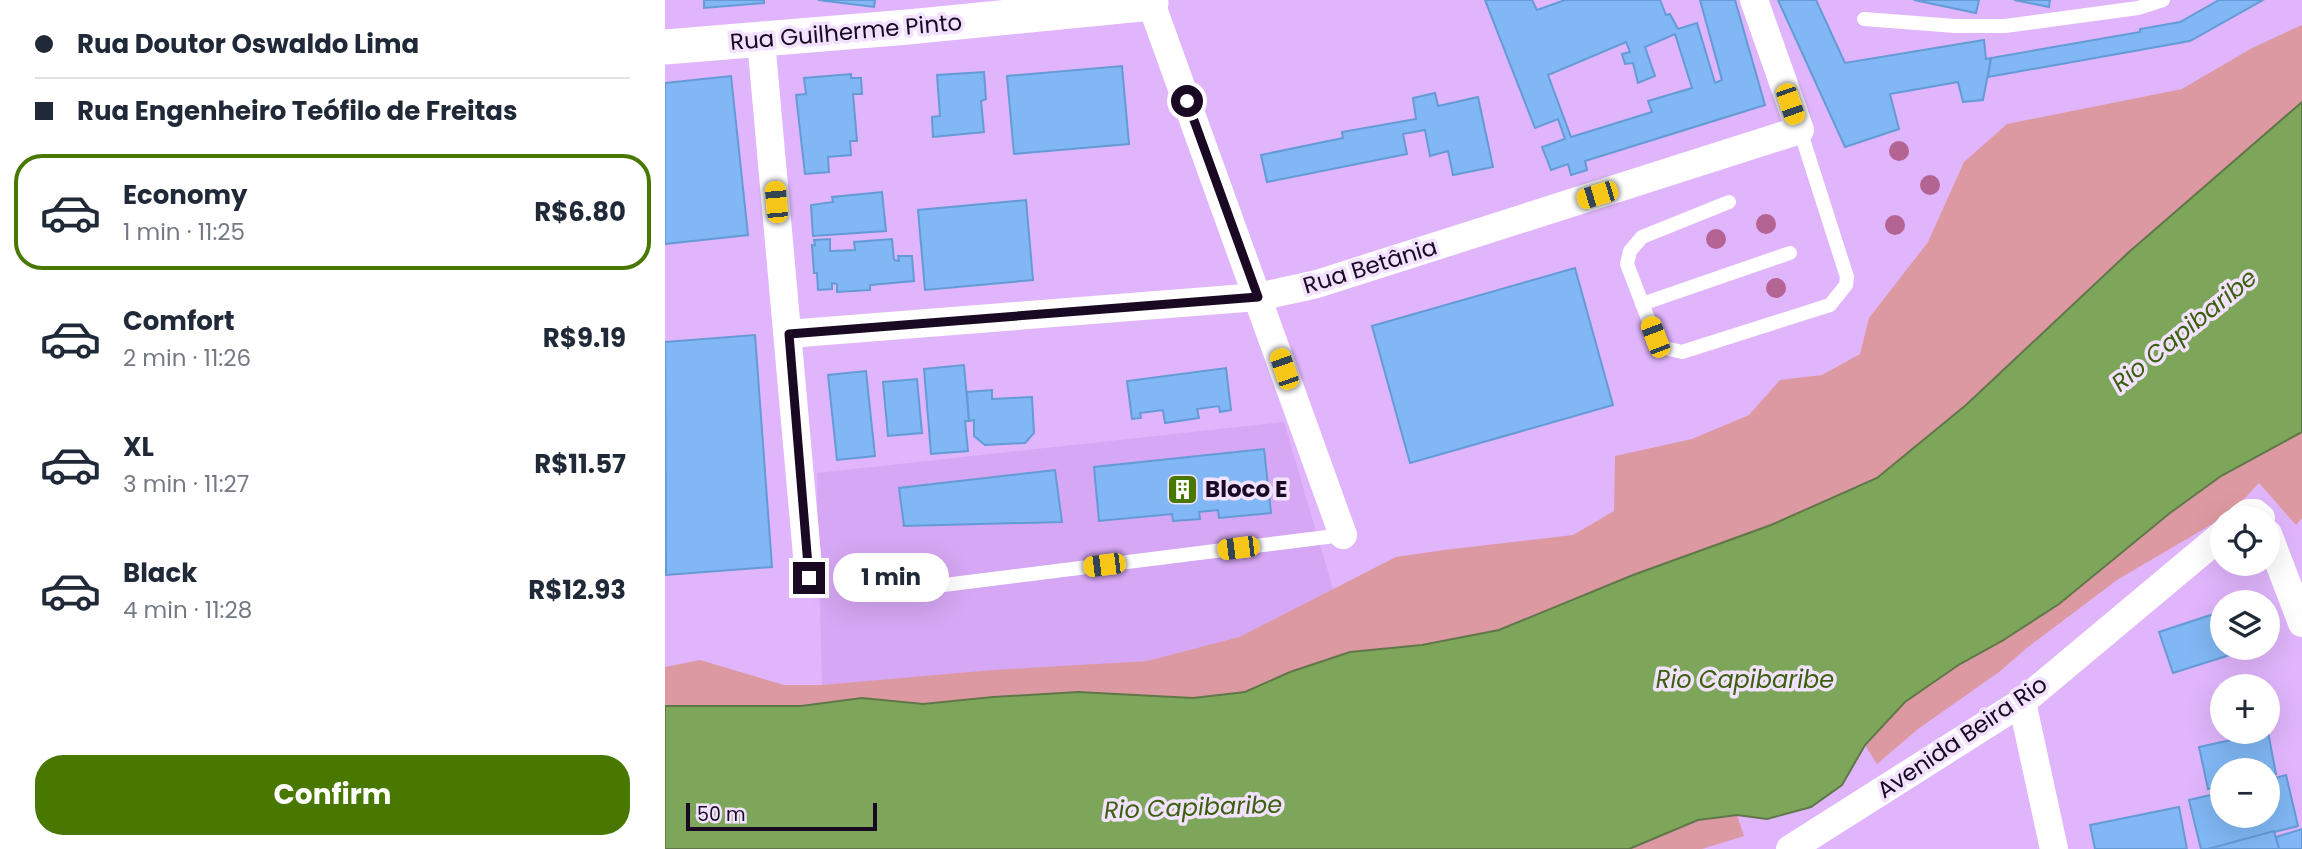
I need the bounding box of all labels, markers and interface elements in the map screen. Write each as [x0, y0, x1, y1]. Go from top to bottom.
street label: Rua Guilherme Pinto [729, 6, 963, 58]
text: Rua Doutor Oswaldo Lima [77, 26, 419, 62]
car [1774, 81, 1807, 127]
route start [1171, 85, 1203, 117]
text: Rua Engenheiro Teófilo de Freitas [77, 93, 518, 129]
text: Economy [123, 177, 247, 213]
car [1574, 179, 1621, 211]
car [764, 180, 789, 224]
icon: car [39, 181, 102, 244]
text: R$6.80 [534, 194, 626, 230]
text: 1 min · 11:25 [123, 216, 245, 248]
street label: Rua Betânia [1299, 230, 1441, 302]
water label: Rio Capibaribe [2104, 261, 2264, 399]
text: Comfort [123, 303, 235, 339]
icon: car [39, 307, 102, 370]
car [1638, 314, 1673, 360]
text: R$9.19 [543, 320, 626, 356]
text: 2 min · 11:26 [123, 342, 251, 374]
car [1268, 346, 1301, 392]
text: XL [123, 429, 154, 465]
icon: car [39, 433, 102, 496]
text: R$11.57 [534, 446, 626, 482]
text: 3 min · 11:27 [123, 468, 249, 500]
building icon: Bloco E [1165, 472, 1199, 506]
place label: Bloco E [1205, 473, 1287, 505]
map controls [2210, 506, 2280, 828]
button: locate [2210, 506, 2280, 576]
car [1216, 535, 1261, 561]
car [1082, 552, 1127, 578]
callout: 1 min [833, 554, 949, 602]
text: Black [123, 555, 197, 591]
icon: car [39, 559, 102, 622]
text: 1 min [861, 561, 921, 593]
route end [793, 562, 825, 594]
text: R$12.93 [528, 572, 626, 608]
button: layers [2210, 590, 2280, 660]
text: 4 min · 11:28 [123, 594, 252, 626]
water label: Rio Capibaribe [1656, 663, 1834, 696]
street label: Avenida Beira Rio [1871, 668, 2053, 806]
button: + [2210, 674, 2280, 744]
button: Confirm [35, 755, 630, 835]
button: − [2210, 758, 2280, 828]
water label: Rio Capibaribe [1103, 787, 1283, 827]
scale bar [686, 800, 877, 832]
text: 50 m [697, 801, 746, 828]

